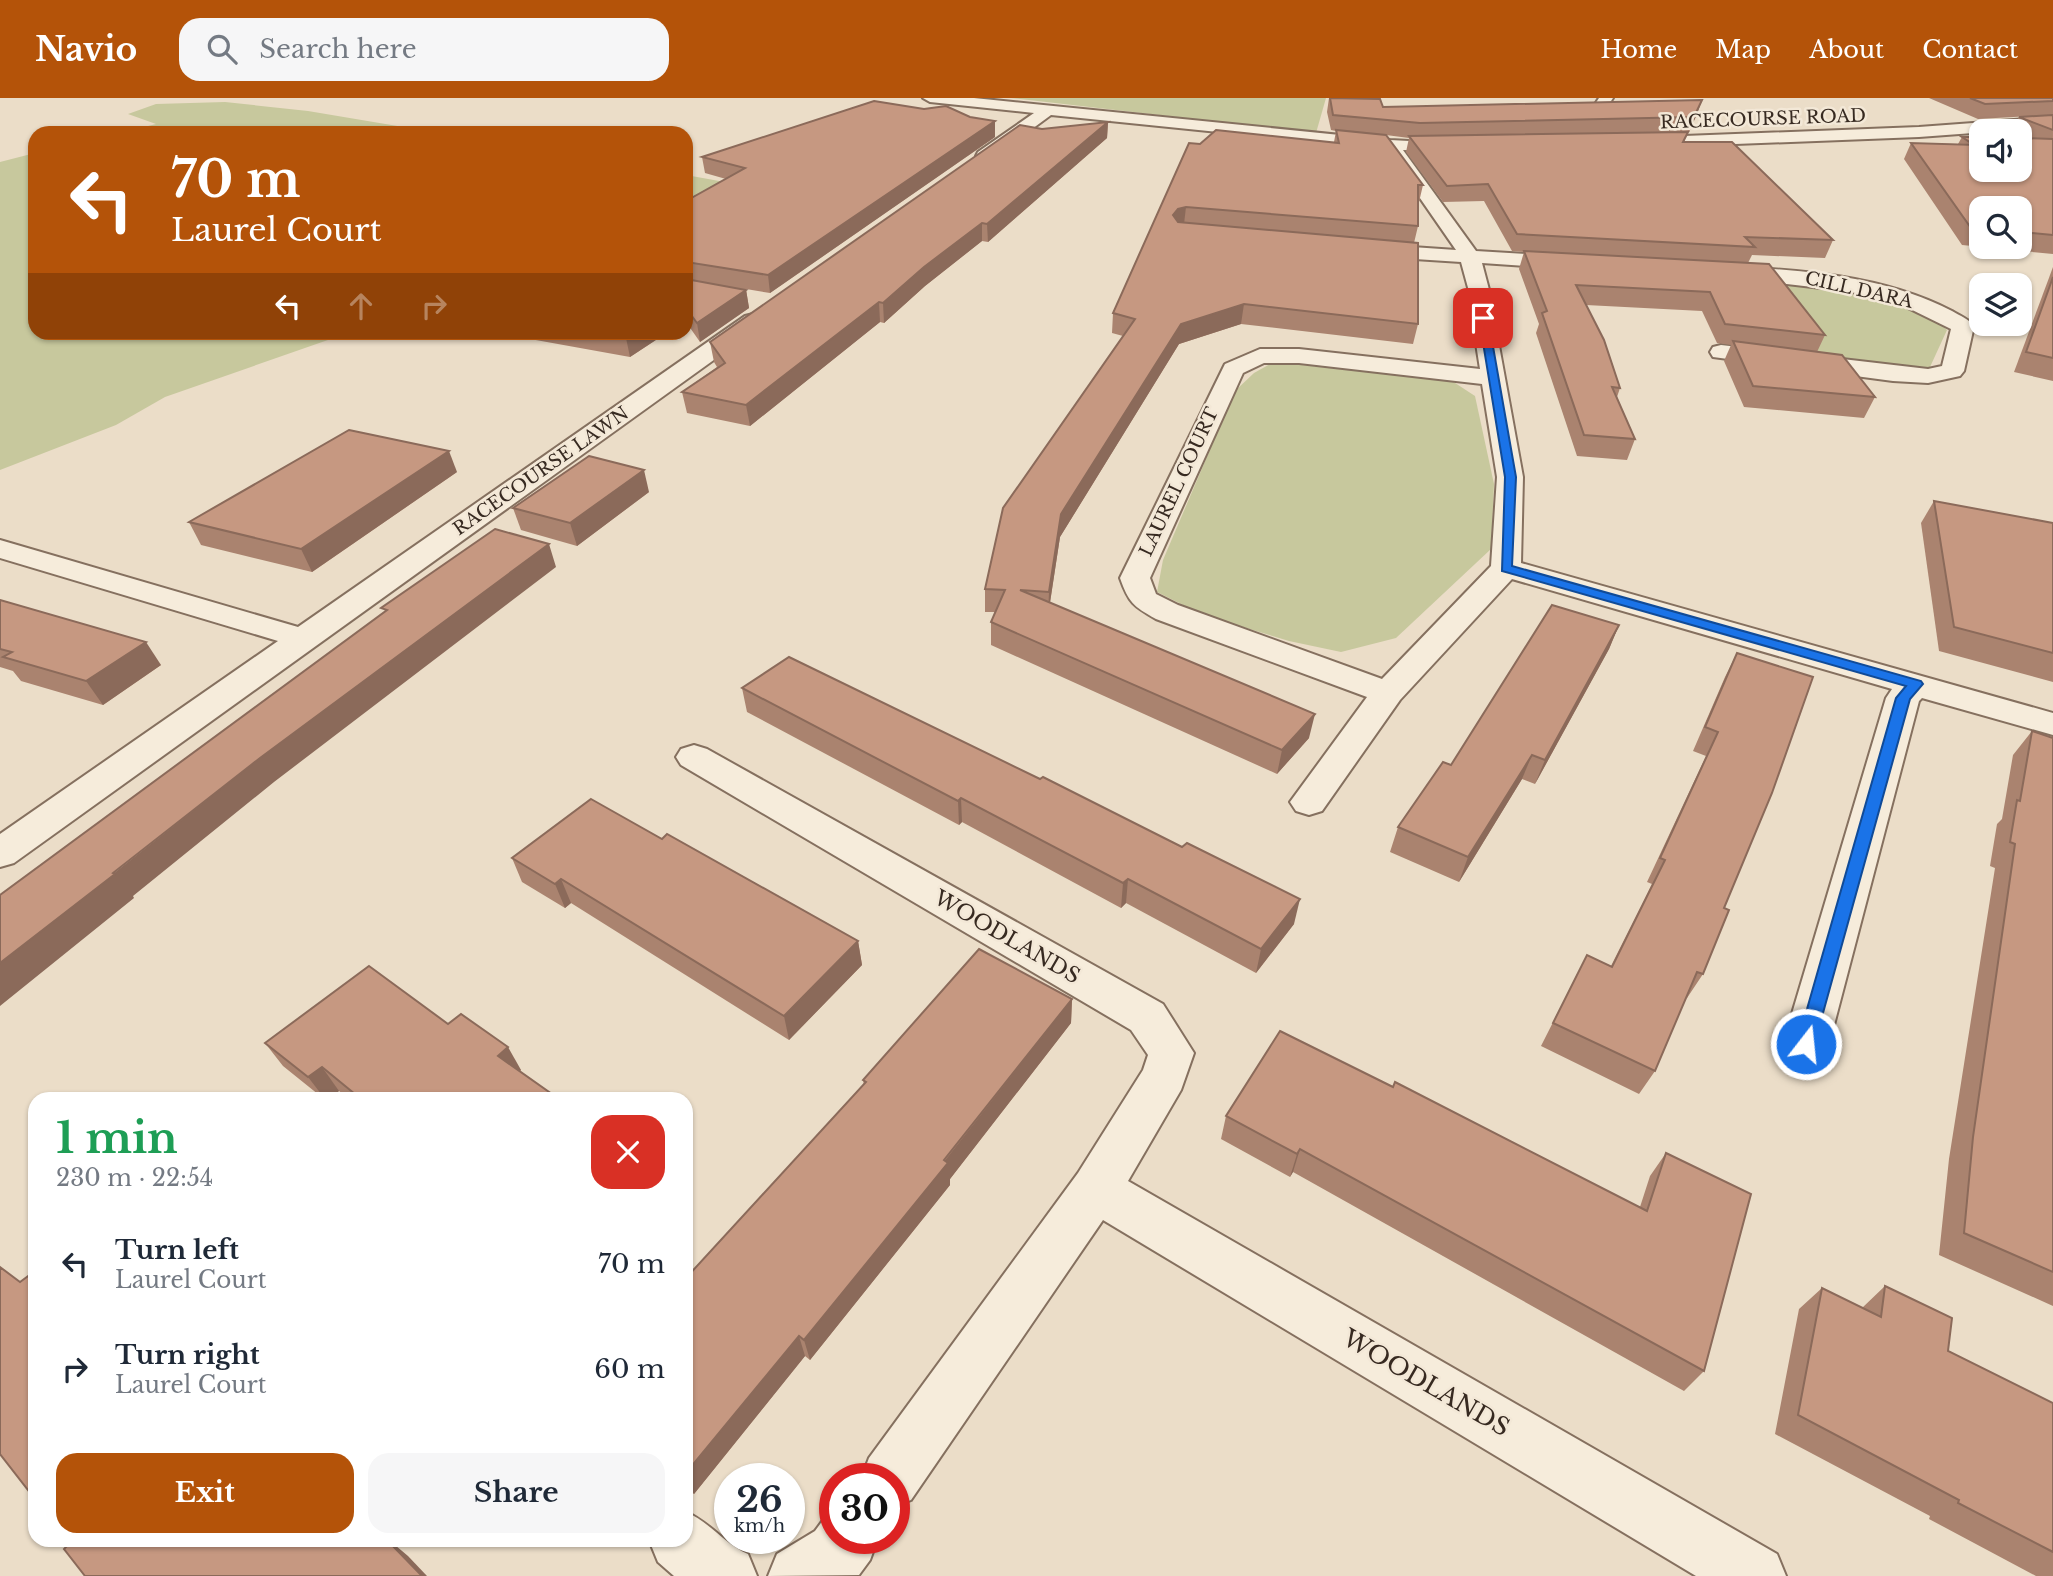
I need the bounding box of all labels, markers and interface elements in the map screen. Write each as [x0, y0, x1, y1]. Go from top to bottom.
search box [179, 18, 669, 81]
text: Navio [35, 29, 137, 70]
icon: search [203, 30, 241, 68]
text: Search here [259, 33, 417, 65]
text: Home [1601, 35, 1677, 64]
text: Map [1715, 35, 1771, 64]
text: About [1809, 35, 1884, 64]
text: Contact [1922, 35, 2018, 64]
street label: RACECOURSE ROAD [1660, 104, 1866, 134]
map controls [1969, 119, 2032, 336]
button: sound [1969, 119, 2032, 182]
text: 70 m [171, 149, 301, 210]
icon: left [56, 154, 147, 245]
button: search [1969, 196, 2032, 259]
text: Laurel Court [171, 210, 382, 250]
street label: CILL DARA [1803, 267, 1916, 313]
button: layers [1969, 273, 2032, 336]
icon: left [269, 287, 307, 325]
icon: ahead [342, 287, 380, 325]
icon: right [415, 287, 453, 325]
pin [1453, 288, 1513, 348]
icon: arrive [1464, 299, 1502, 337]
street label: RACECOURSE LAWN [449, 402, 633, 540]
street label: LAUREL COURT [1135, 404, 1223, 560]
street label: WOODLANDS [928, 884, 1085, 989]
position arrow [1769, 1007, 1843, 1081]
text: 1 min [56, 1112, 178, 1164]
button: close [591, 1115, 665, 1189]
text: 230 m · 22:54 [56, 1164, 213, 1192]
text: Turn left [115, 1234, 239, 1266]
icon: left [56, 1245, 94, 1283]
text: 70 m [598, 1248, 665, 1280]
text: Laurel Court [115, 1266, 266, 1294]
street label: WOODLANDS [1337, 1323, 1515, 1442]
text: Turn right [115, 1339, 260, 1371]
icon: right [56, 1350, 94, 1388]
text: 60 m [594, 1353, 665, 1385]
text: Laurel Court [115, 1371, 266, 1399]
button: Exit [56, 1453, 354, 1533]
button: Share [368, 1453, 665, 1533]
speed limit sign: 30 [819, 1463, 910, 1554]
text: 26 [736, 1478, 783, 1521]
text: km/h [734, 1515, 785, 1537]

